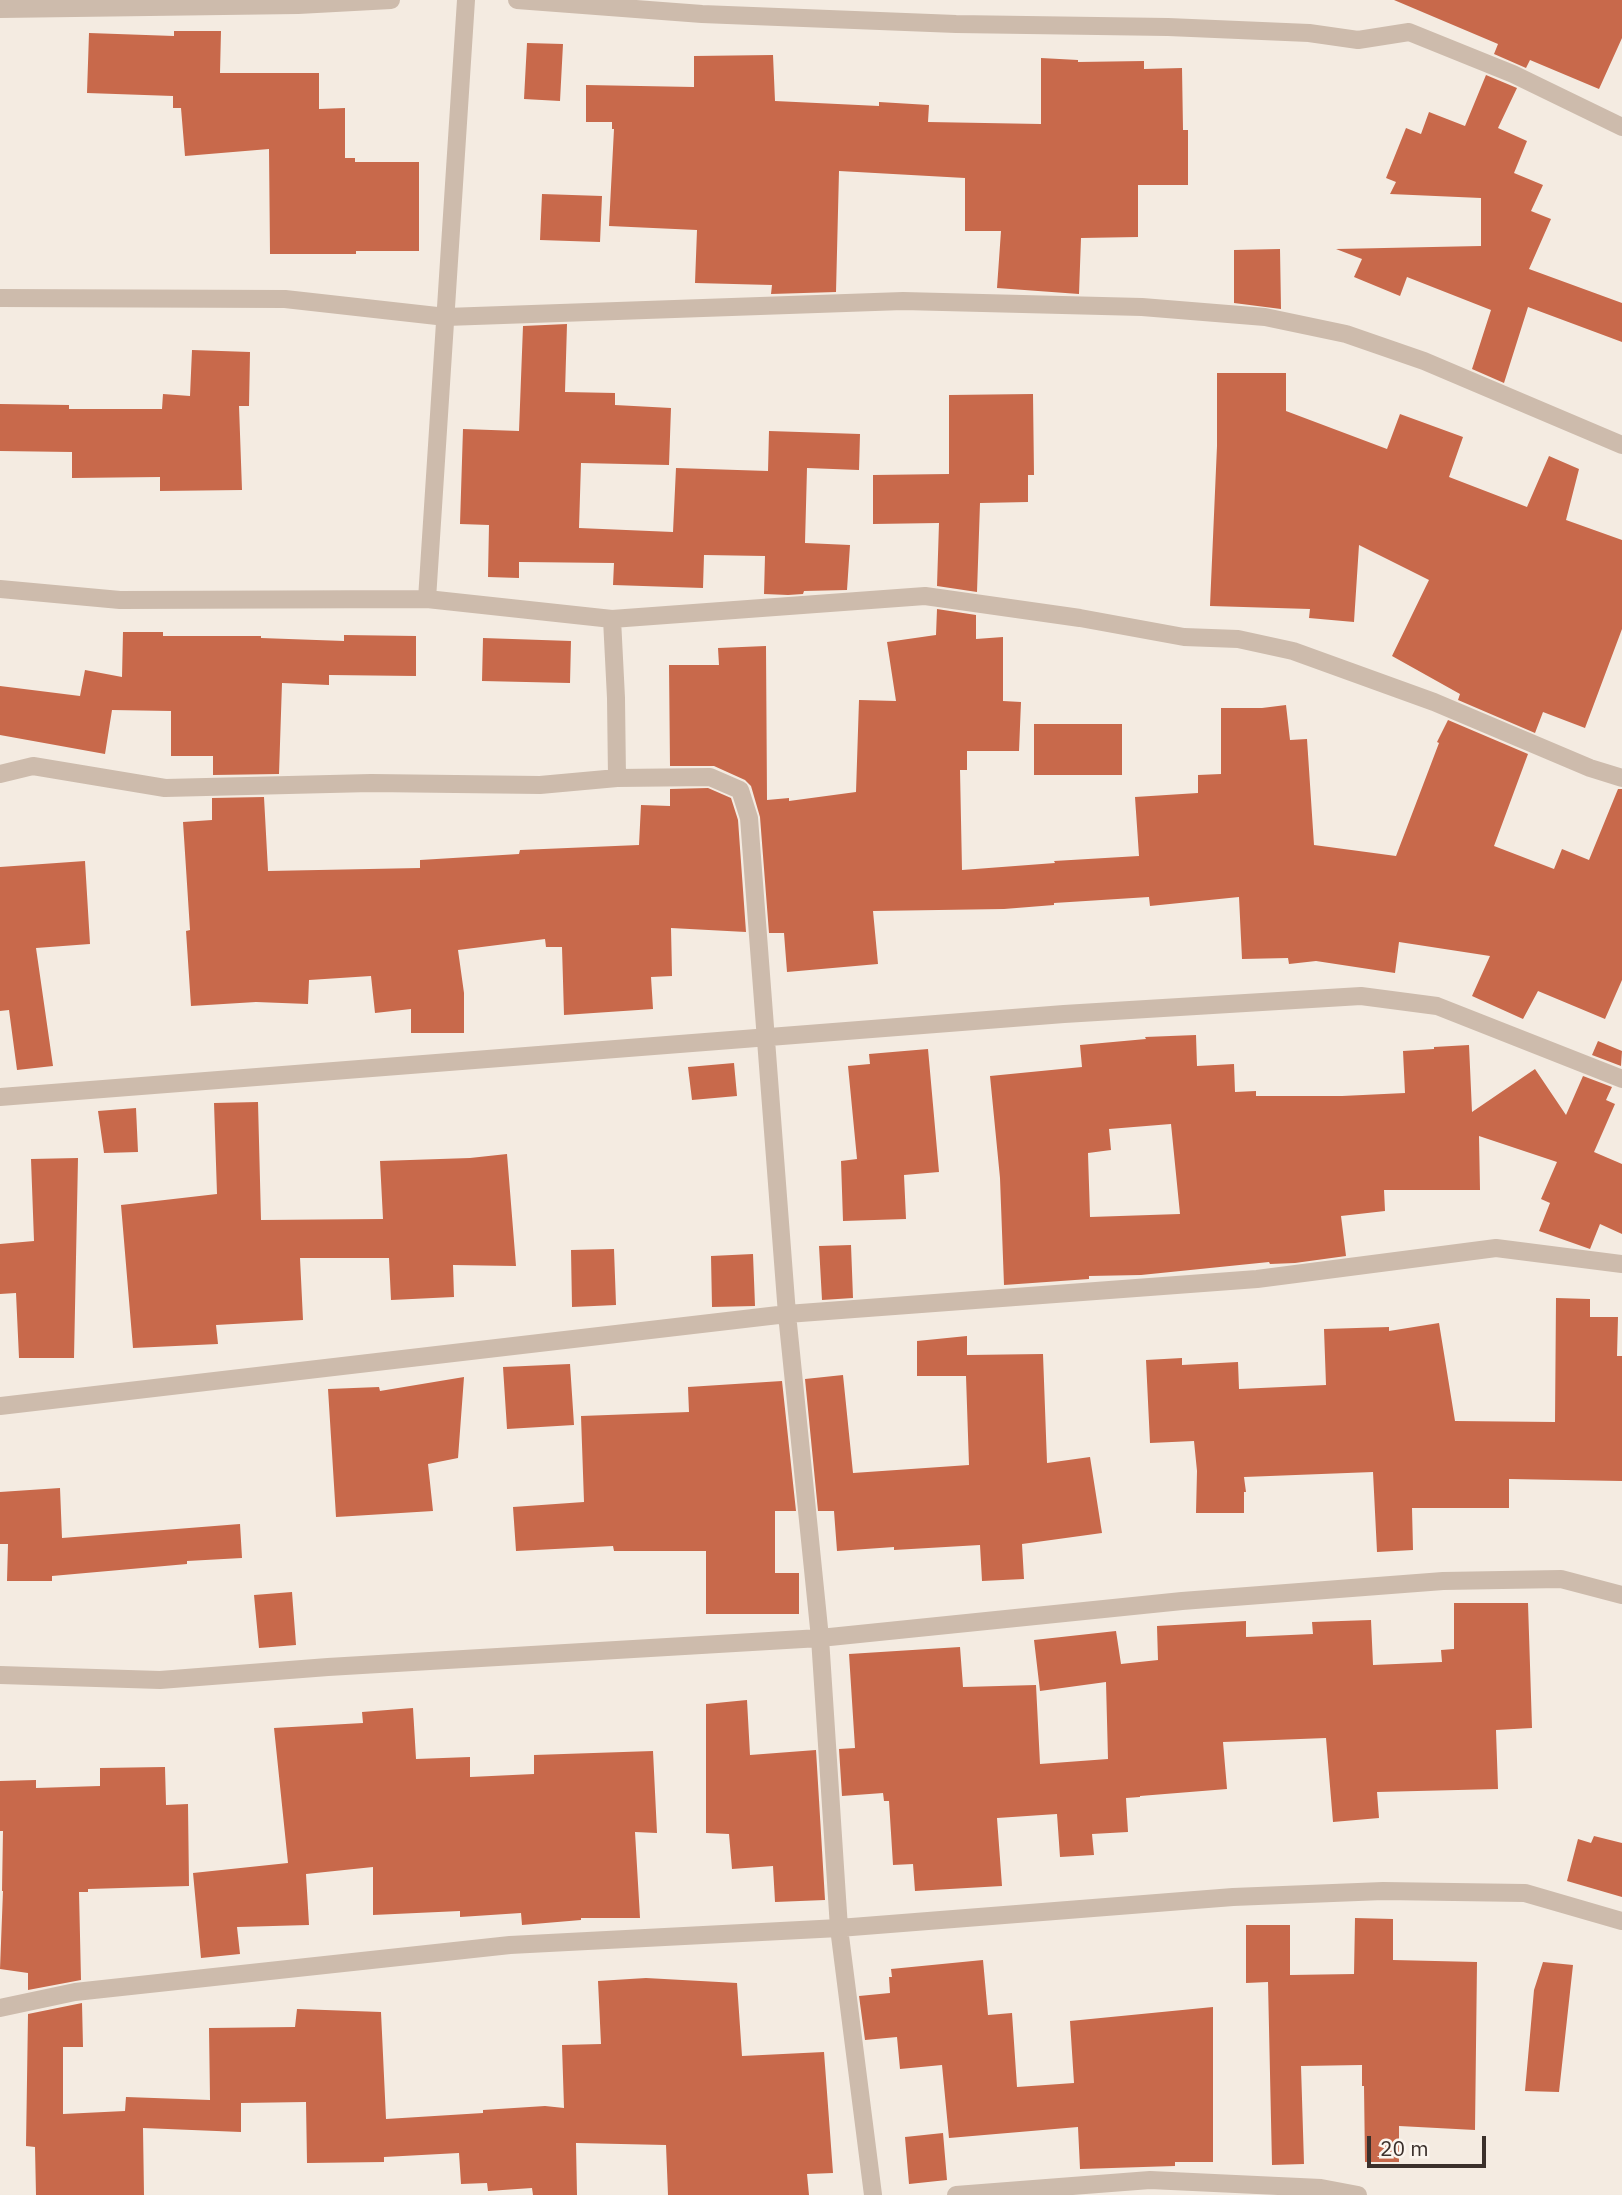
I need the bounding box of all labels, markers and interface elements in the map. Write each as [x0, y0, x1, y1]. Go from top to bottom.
scale bar [1370, 2122, 1489, 2166]
text: 20 m [1380, 2134, 1429, 2162]

